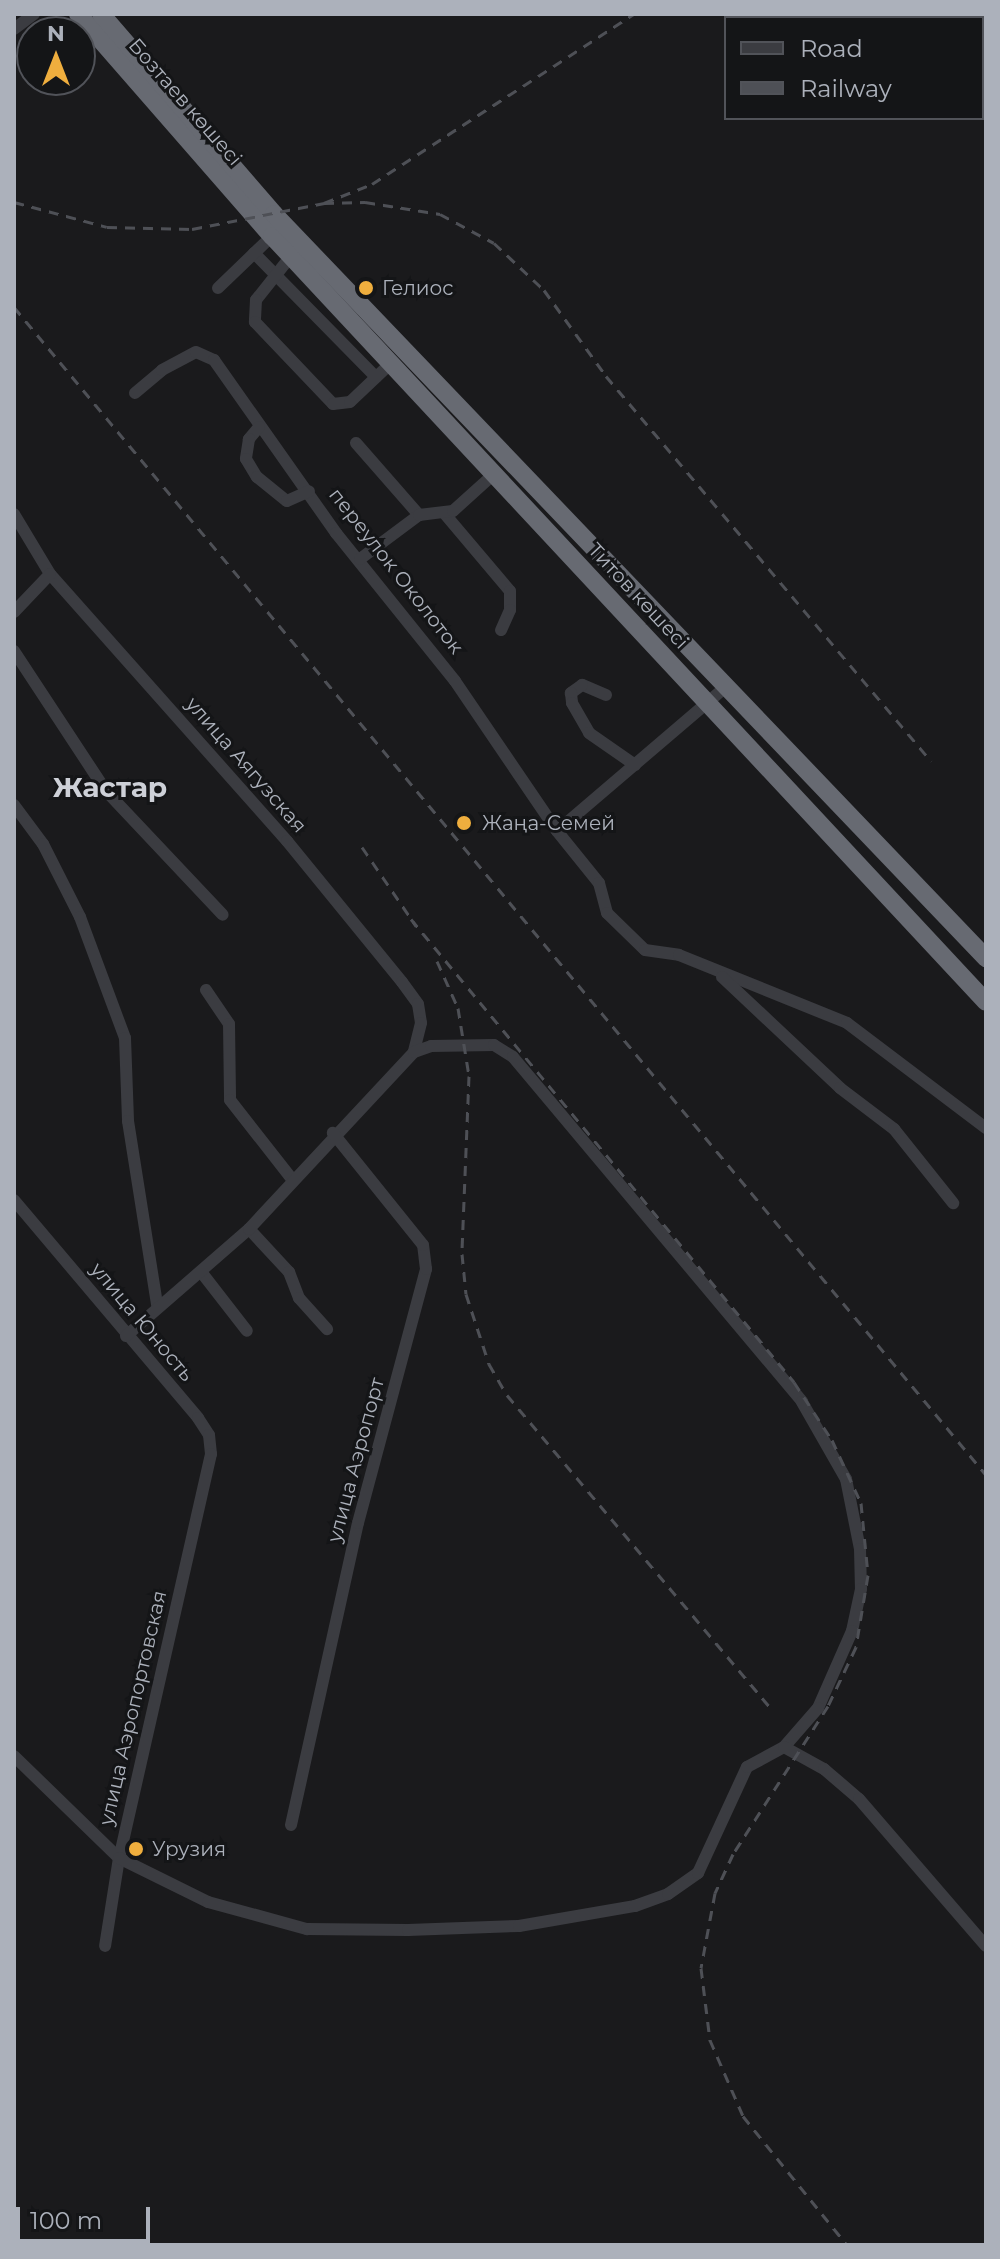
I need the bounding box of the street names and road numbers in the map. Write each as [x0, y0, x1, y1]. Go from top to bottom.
street label: Бозтаев көшесі [123, 34, 247, 170]
street label: переулок Околоток [324, 483, 468, 659]
street label: Титов көшесі [583, 538, 693, 654]
street label: улица Аягузская [181, 692, 311, 838]
street label: улица Юность [85, 1258, 199, 1386]
street label: улица Аэропорт [322, 1375, 390, 1545]
street label: улица Аэропортовская [94, 1588, 172, 1828]

